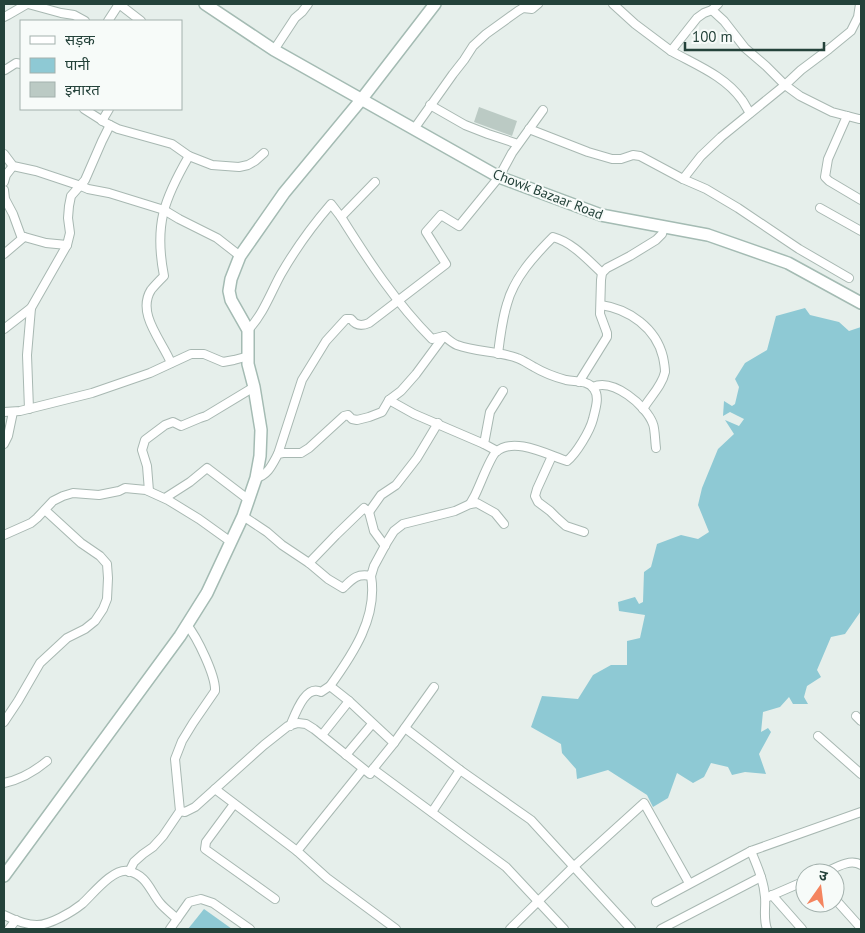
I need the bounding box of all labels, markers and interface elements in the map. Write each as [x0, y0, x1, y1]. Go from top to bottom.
legend [20, 20, 182, 110]
scale bar [685, 20, 824, 52]
text: 100 m [692, 27, 733, 46]
text: सड़क [65, 30, 95, 49]
text: पानी [65, 55, 91, 74]
text: इमारत [65, 80, 100, 99]
street label: Chowk Bazaar Road [490, 165, 606, 223]
north arrow [795, 863, 845, 913]
text: उ [817, 866, 830, 885]

